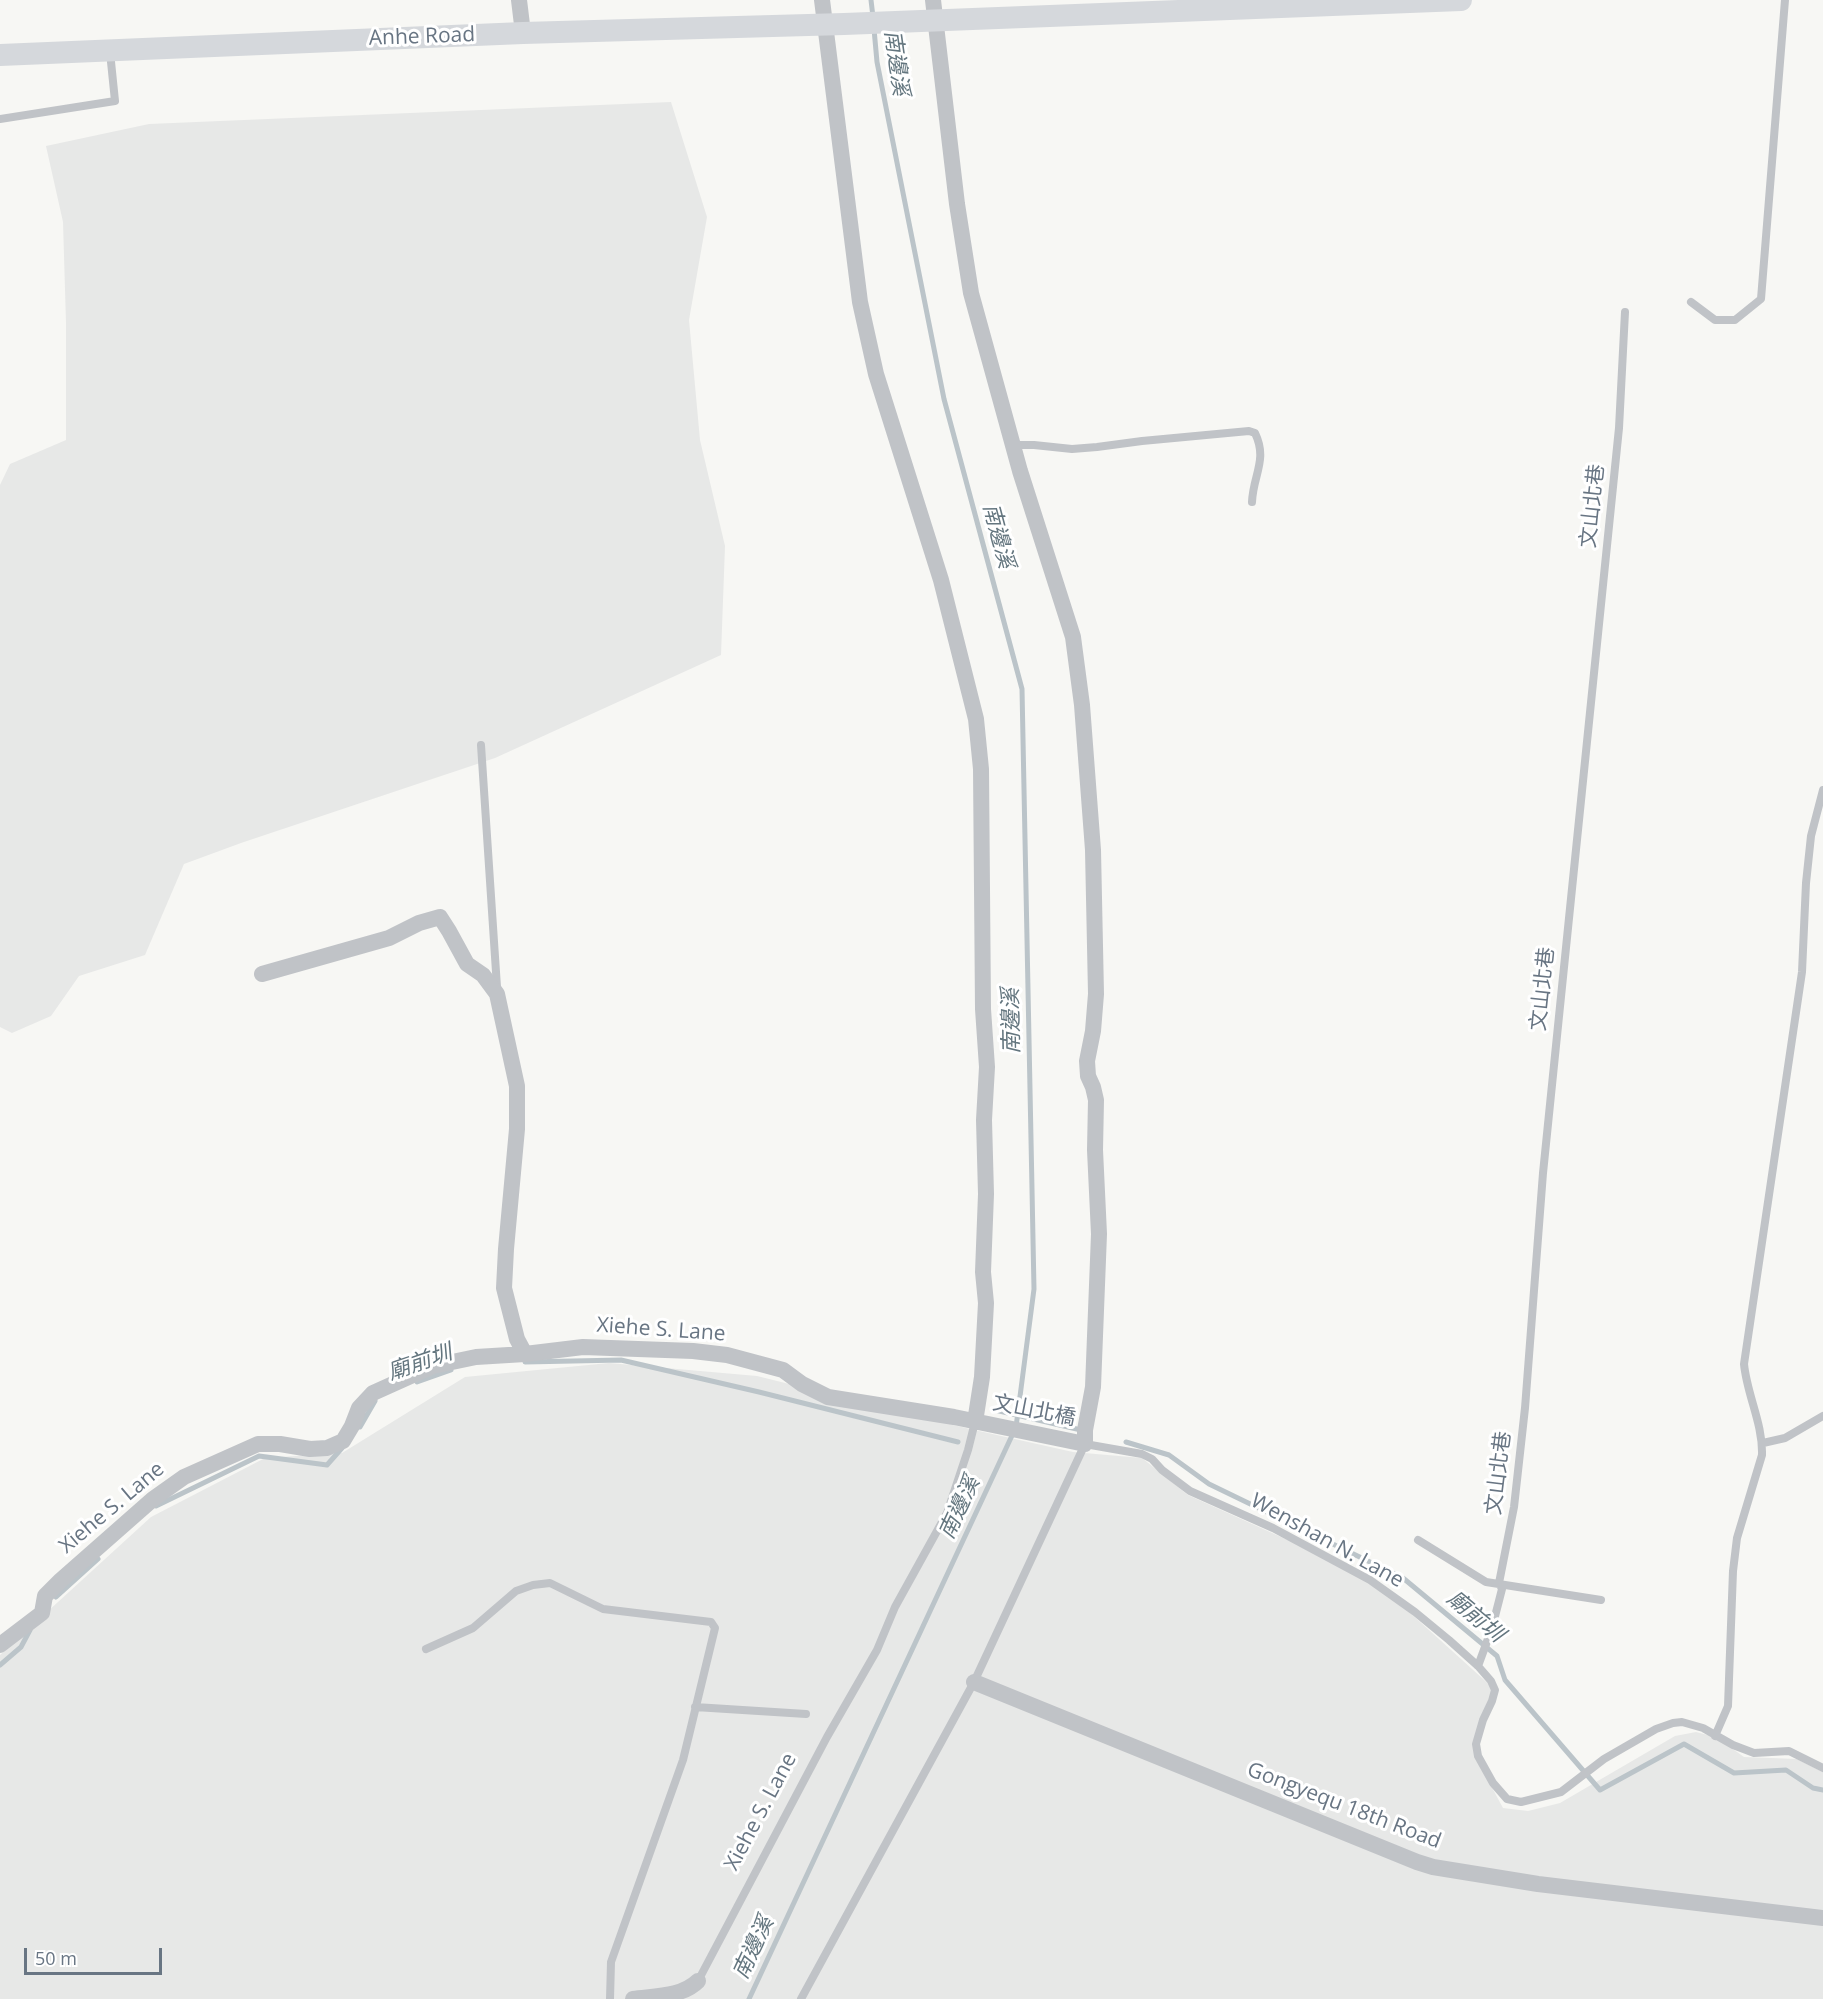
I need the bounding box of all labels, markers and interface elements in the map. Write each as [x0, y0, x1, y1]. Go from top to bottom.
street label: Anhe Road [368, 23, 476, 51]
water label: 南邊溪 [878, 28, 914, 98]
street label: 文山北巷 [1576, 463, 1610, 549]
water label: 南邊溪 [977, 501, 1019, 571]
street label: 文山北巷 [1526, 946, 1560, 1032]
water label: 南邊溪 [998, 988, 1026, 1054]
street label: Xiehe S. Lane [596, 1313, 726, 1347]
water label: 廟前圳 [385, 1340, 455, 1386]
street label: 文山北橋 [990, 1391, 1078, 1431]
street label: 文山北巷 [1481, 1430, 1517, 1516]
street label: Xiehe S. Lane [54, 1457, 170, 1559]
water label: 南邊溪 [934, 1473, 986, 1543]
street label: Wenshan N. Lane [1246, 1489, 1408, 1593]
water label: 廟前圳 [1441, 1586, 1509, 1648]
street label: Xiehe S. Lane [720, 1749, 802, 1875]
street label: Gongyequ 18th Road [1244, 1757, 1444, 1855]
water label: 南邊溪 [728, 1913, 780, 1983]
scale bar [27, 1936, 165, 1974]
text: 50 m [35, 1946, 77, 1970]

